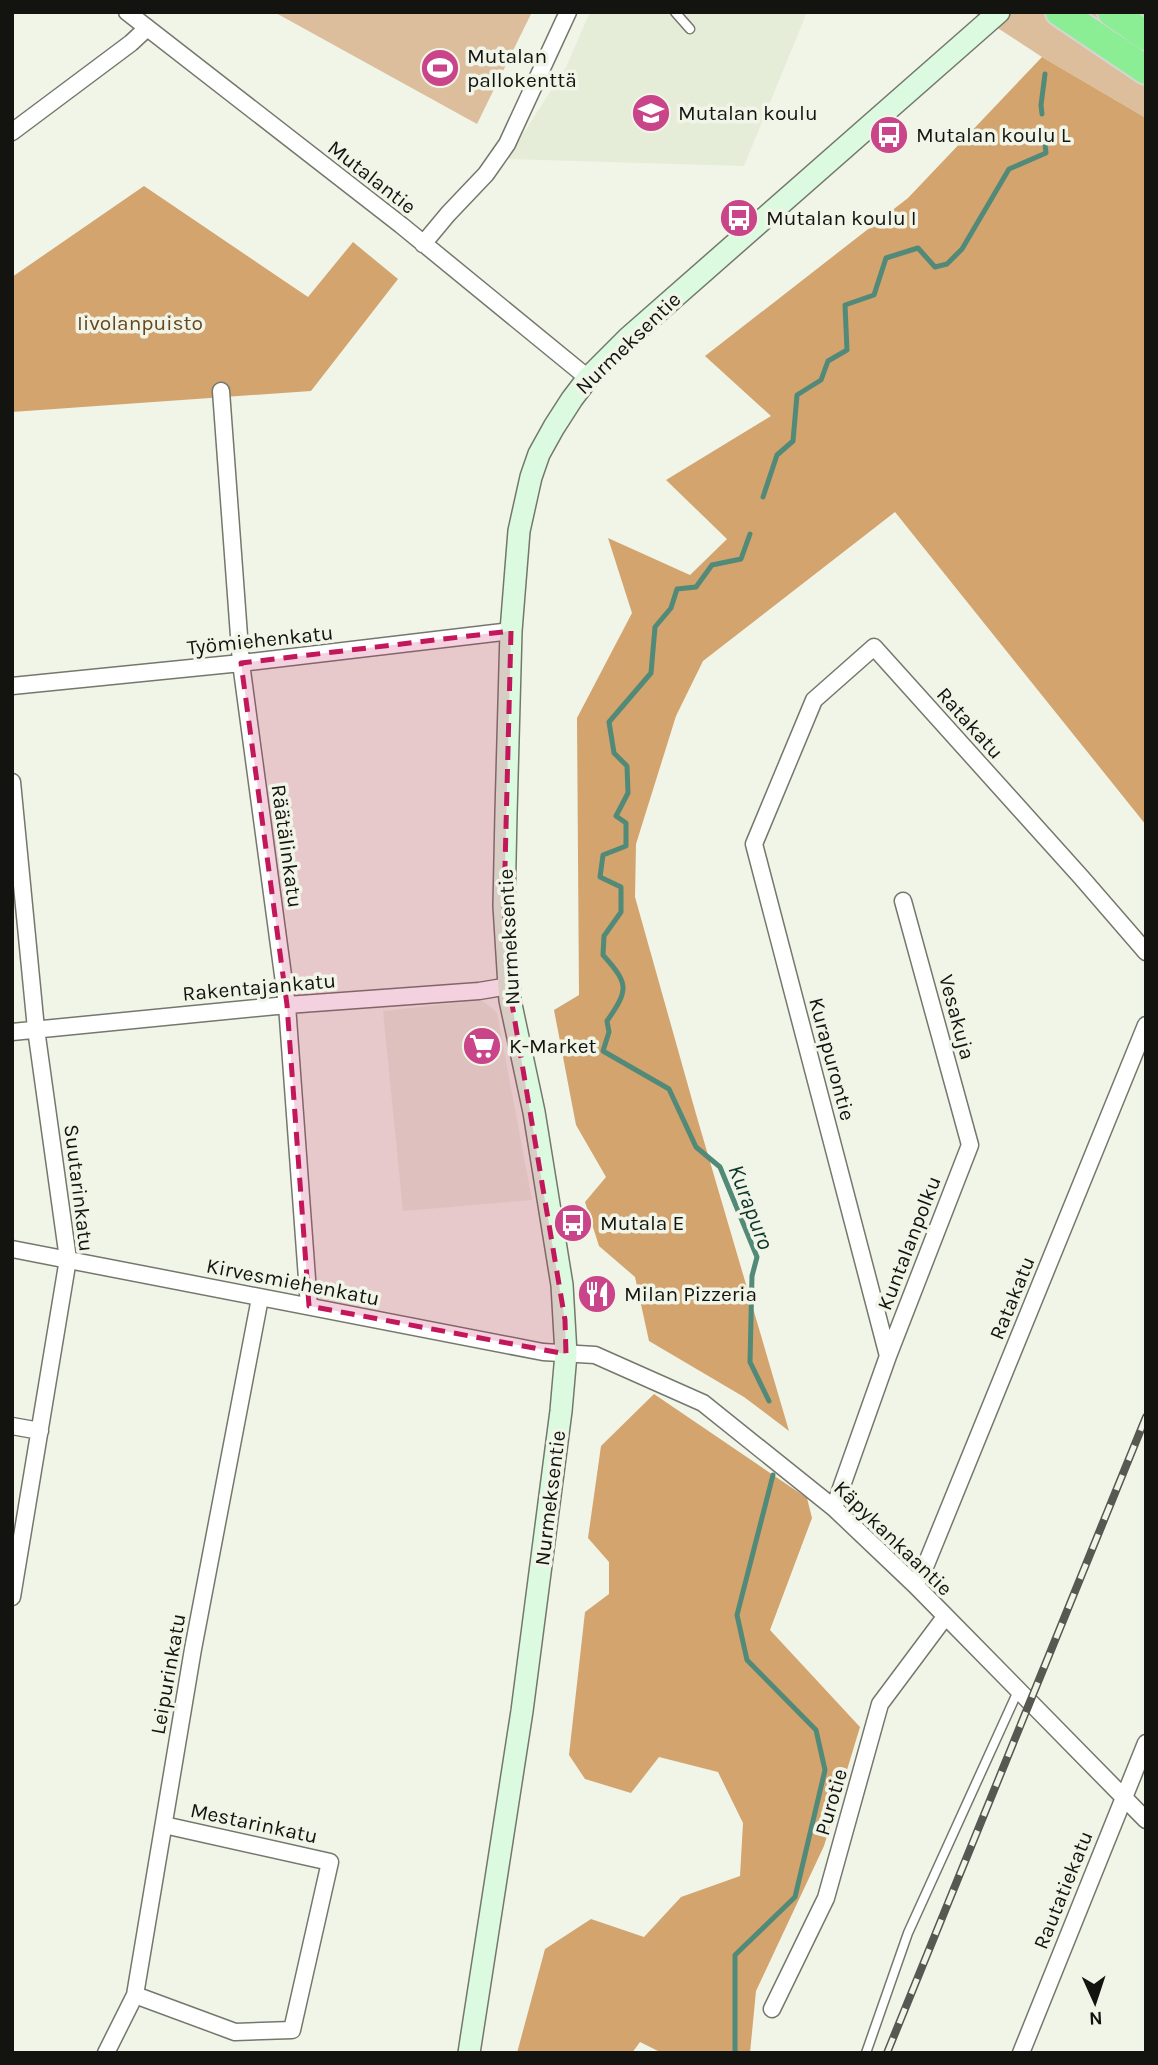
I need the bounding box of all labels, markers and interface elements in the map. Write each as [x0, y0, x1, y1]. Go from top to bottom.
place label: Mutalan pallokenttä [467, 44, 577, 92]
sports icon: Mutalan pallokenttä [419, 47, 461, 89]
school or university icon: Mutalan koulu [630, 92, 672, 134]
place label: Mutalan koulu [678, 101, 818, 125]
bus stop icon: Mutalan koulu L [868, 114, 910, 156]
place label: Mutalan koulu L [916, 123, 1071, 147]
street label: Mutalantie [323, 135, 421, 219]
bus stop icon: Mutalan koulu I [718, 197, 760, 239]
place label: Mutalan koulu I [766, 206, 917, 230]
street label: Nurmeksentie [571, 287, 685, 399]
park label: Iivolanpuisto [77, 311, 203, 335]
street label: Työmiehenkatu [186, 620, 334, 660]
street label: Ratakatu [932, 682, 1008, 764]
street label: Räätälinkatu [266, 783, 308, 909]
street label: Nurmeksentie [493, 868, 525, 1006]
street label: Rakentajankatu [181, 968, 337, 1006]
street label: Vesakuja [934, 972, 980, 1062]
street label: Kurapurontie [804, 995, 860, 1123]
supermarket icon: K-Market [461, 1025, 503, 1067]
place label: K-Market [509, 1034, 597, 1058]
street label: Suutarinkatu [59, 1123, 99, 1253]
water label: Kurapuro [723, 1161, 779, 1253]
street label: Kuntalanpolku [872, 1172, 946, 1314]
bus stop icon: Mutala E [552, 1202, 594, 1244]
place label: Mutala E [600, 1211, 684, 1235]
street label: Kirvesmiehenkatu [204, 1253, 382, 1311]
street label: Ratakatu [984, 1253, 1040, 1343]
restaurant icon: Milan Pizzeria [576, 1273, 618, 1315]
place label: Milan Pizzeria [624, 1282, 757, 1306]
street label: Nurmeksentie [530, 1429, 570, 1567]
street label: Käpykankaantie [829, 1476, 957, 1600]
street label: Leipurinkatu [146, 1612, 190, 1736]
street label: Purotie [810, 1766, 852, 1838]
street label: Mestarinkatu [188, 1798, 320, 1848]
street label: Rautatiekatu [1028, 1827, 1098, 1953]
north arrow [1060, 1967, 1130, 2037]
text: N [1088, 2007, 1103, 2029]

